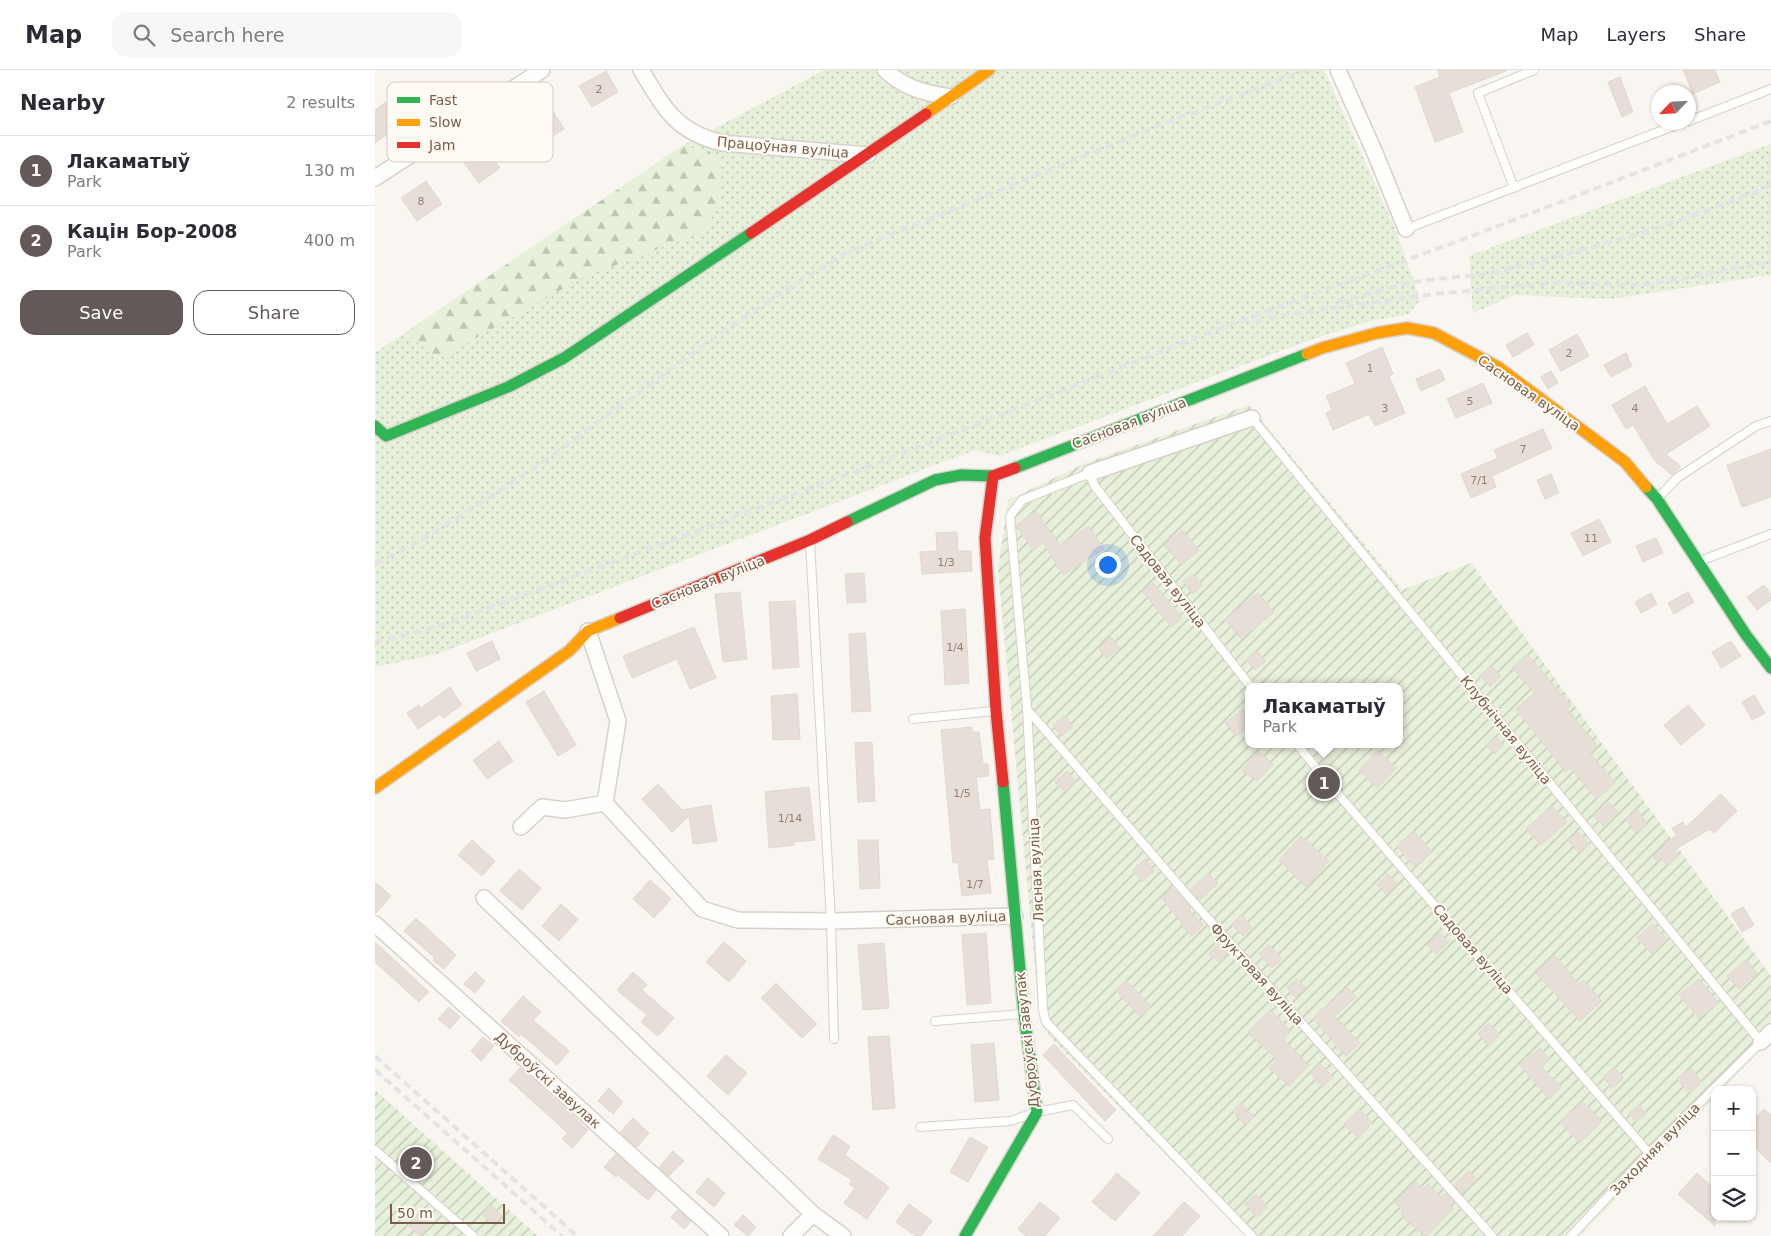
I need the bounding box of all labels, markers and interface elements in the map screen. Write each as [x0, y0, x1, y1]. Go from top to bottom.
search box [112, 12, 462, 57]
text: Map [25, 21, 82, 49]
icon: search [130, 21, 158, 49]
text: Search here [170, 24, 284, 46]
text: Map [1540, 24, 1578, 45]
text: Layers [1606, 24, 1666, 45]
text: Share [1694, 24, 1746, 45]
legend [387, 82, 553, 162]
house number: 2 [596, 83, 603, 96]
north arrow [1651, 85, 1696, 130]
text: Nearby [20, 91, 105, 115]
text: Fast [429, 92, 458, 108]
text: 2 results [286, 93, 355, 112]
text: Slow [429, 114, 462, 130]
street label: Працоўная вуліца [716, 133, 850, 161]
text: Jam [428, 137, 455, 153]
text: Лакаматыў [67, 150, 190, 172]
text: 1 [30, 161, 42, 180]
text: 130 m [304, 161, 355, 180]
text: Park [67, 172, 102, 191]
house number: 8 [418, 195, 425, 208]
text: Кацін Бор-2008 [67, 220, 238, 242]
text: 2 [30, 231, 42, 250]
text: 400 m [304, 231, 355, 250]
text: Park [67, 242, 102, 261]
button: Save [20, 290, 183, 335]
button: Share [193, 290, 355, 335]
house number: 2 [1566, 347, 1573, 360]
street label: Сасновая вуліца [1475, 352, 1583, 434]
house number: 1 [1367, 362, 1374, 375]
street label: Сасновая вуліца [1070, 394, 1188, 452]
house number: 5 [1467, 395, 1474, 408]
house number: 3 [1382, 402, 1389, 415]
house number: 4 [1632, 402, 1639, 415]
house number: 7 [1520, 443, 1527, 456]
house number: 7/1 [1470, 474, 1488, 487]
street label: Садовая вуліца [1127, 531, 1209, 631]
house number: 11 [1584, 532, 1598, 545]
street label: Сасновая вуліца [649, 552, 767, 612]
your location [1095, 552, 1121, 578]
house number: 1/3 [937, 556, 955, 569]
house number: 1/4 [946, 641, 964, 654]
street label: Клубнічная вуліца [1457, 672, 1555, 788]
popup [1245, 683, 1403, 748]
text: Лакаматыў [1262, 695, 1386, 717]
text: Park [1262, 717, 1297, 736]
pin: 1 [1308, 764, 1340, 802]
house number: 1/5 [953, 787, 971, 800]
house number: 1/14 [778, 812, 802, 825]
street label: Лясная вуліца [1025, 817, 1047, 923]
house number: 1/7 [966, 878, 984, 891]
street label: Садовая вуліца [1430, 901, 1516, 997]
street label: Сасновая вуліца [885, 908, 1007, 928]
street label: Фруктовая вуліца [1207, 920, 1307, 1028]
street label: Дуброўскі завулак [1012, 971, 1042, 1109]
street label: Дуброўскі завулак [492, 1028, 604, 1132]
map controls [1711, 1086, 1756, 1221]
button: + [1711, 1086, 1756, 1131]
street label: Заходняя вуліца [1607, 1100, 1703, 1198]
button: − [1711, 1131, 1756, 1176]
pin: 2 [400, 1144, 432, 1182]
button: layers [1711, 1176, 1756, 1221]
scale bar [390, 1201, 505, 1224]
text: 50 m [397, 1205, 433, 1221]

